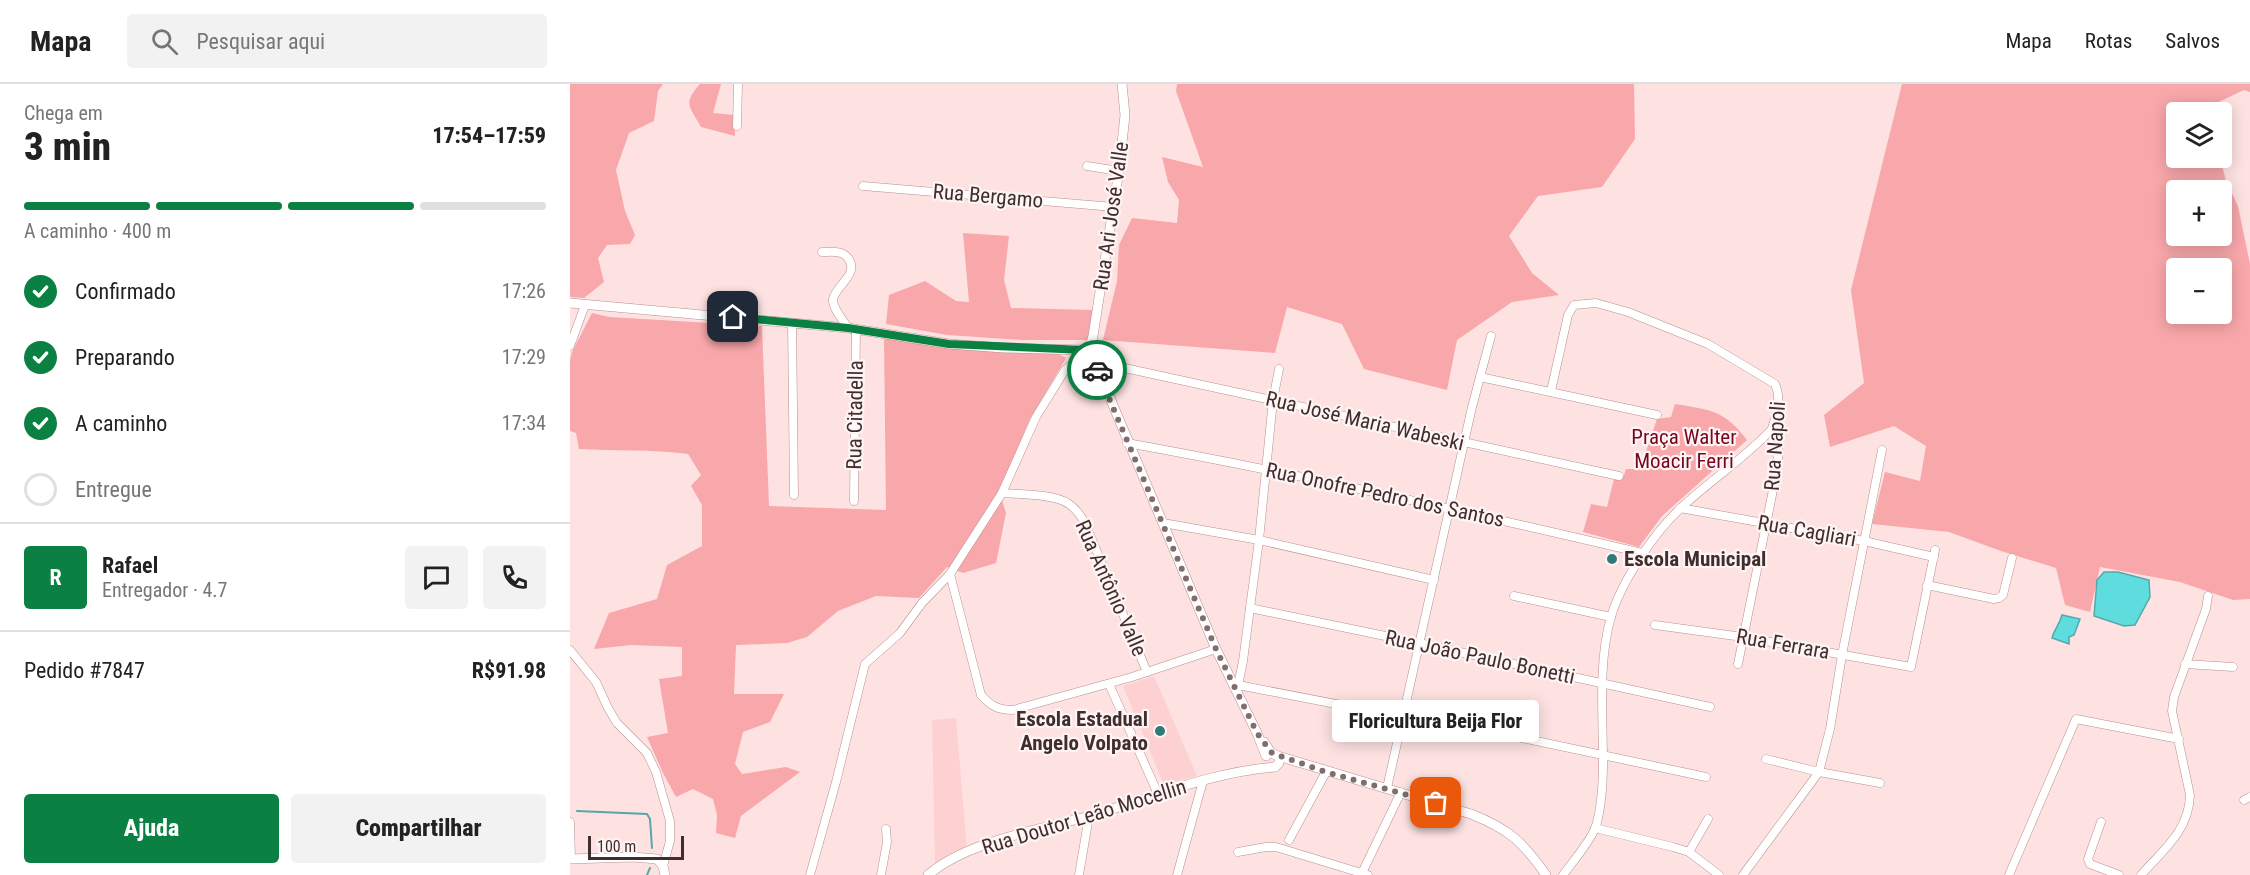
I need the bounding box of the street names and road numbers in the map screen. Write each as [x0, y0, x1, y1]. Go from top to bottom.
street label: Rua Ari José Valle [1089, 140, 1133, 292]
street label: Rua Bergamo [932, 179, 1044, 213]
street label: Rua Citadella [842, 360, 868, 470]
street label: Rua José Maria Wabeski [1263, 386, 1467, 456]
street label: Rua Napoli [1760, 400, 1790, 492]
street label: Rua Onofre Pedro dos Santos [1264, 458, 1506, 532]
street label: Rua Cagliari [1756, 511, 1858, 551]
street label: Rua Antônio Valle [1070, 516, 1152, 660]
street label: Rua Ferrara [1734, 624, 1832, 664]
street label: Rua João Paulo Bonetti [1383, 625, 1577, 689]
street label: Rua Doutor Leão Mocellin [979, 774, 1189, 860]

